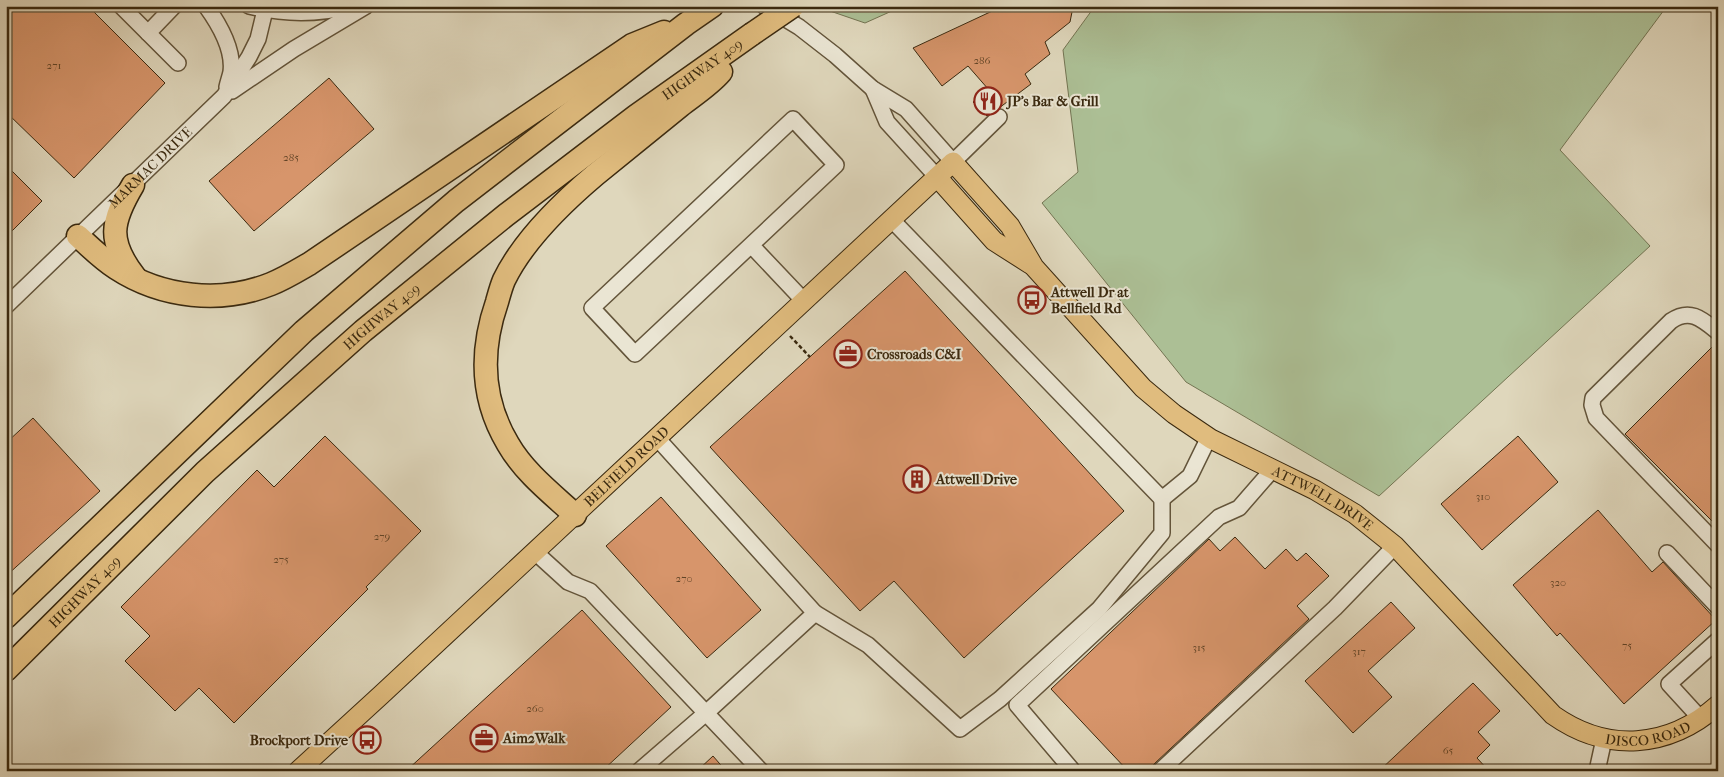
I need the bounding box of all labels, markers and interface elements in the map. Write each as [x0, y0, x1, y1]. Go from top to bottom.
street label: HIGHWAY 409 [659, 35, 746, 104]
house number: 286 [973, 54, 991, 67]
house number: 271 [47, 59, 62, 72]
restaurant icon: JP's Bar & Grill [973, 86, 1003, 116]
place label: JP's Bar & Grill [1005, 93, 1099, 110]
street label: MARMAC DRIVE [105, 123, 196, 212]
house number: 285 [283, 151, 299, 164]
street label: HIGHWAY 409 [340, 280, 424, 354]
place label: Attwell Dr at Bellfield Rd [1050, 284, 1130, 317]
bus stop icon: Attwell Dr at Bellfield Rd [1017, 285, 1047, 315]
office icon: Crossroads C&I [833, 339, 863, 369]
place label: Crossroads C&I [867, 346, 962, 363]
street label: BELFIELD ROAD [581, 423, 673, 510]
street label: ATTWELL DRIVE [1268, 462, 1377, 534]
building icon: Attwell Drive [902, 464, 932, 494]
place label: Attwell Drive [935, 471, 1017, 488]
house number: 310 [1476, 490, 1490, 503]
house number: 279 [374, 530, 391, 543]
street label: HIGHWAY 409 [45, 553, 125, 632]
house number: 275 [273, 553, 289, 566]
house number: 270 [676, 572, 693, 585]
house number: 320 [1550, 576, 1566, 589]
house number: 75 [1622, 639, 1632, 652]
house number: 315 [1192, 641, 1206, 654]
house number: 317 [1352, 645, 1366, 658]
house number: 260 [526, 702, 544, 715]
street label: DISCO ROAD [1604, 718, 1694, 750]
office icon: Aim2Walk [469, 723, 499, 753]
bus stop icon: Brockport Drive [352, 725, 382, 755]
place label: Aim2Walk [502, 730, 566, 747]
place label: Brockport Drive [250, 732, 348, 749]
house number: 65 [1443, 744, 1454, 757]

